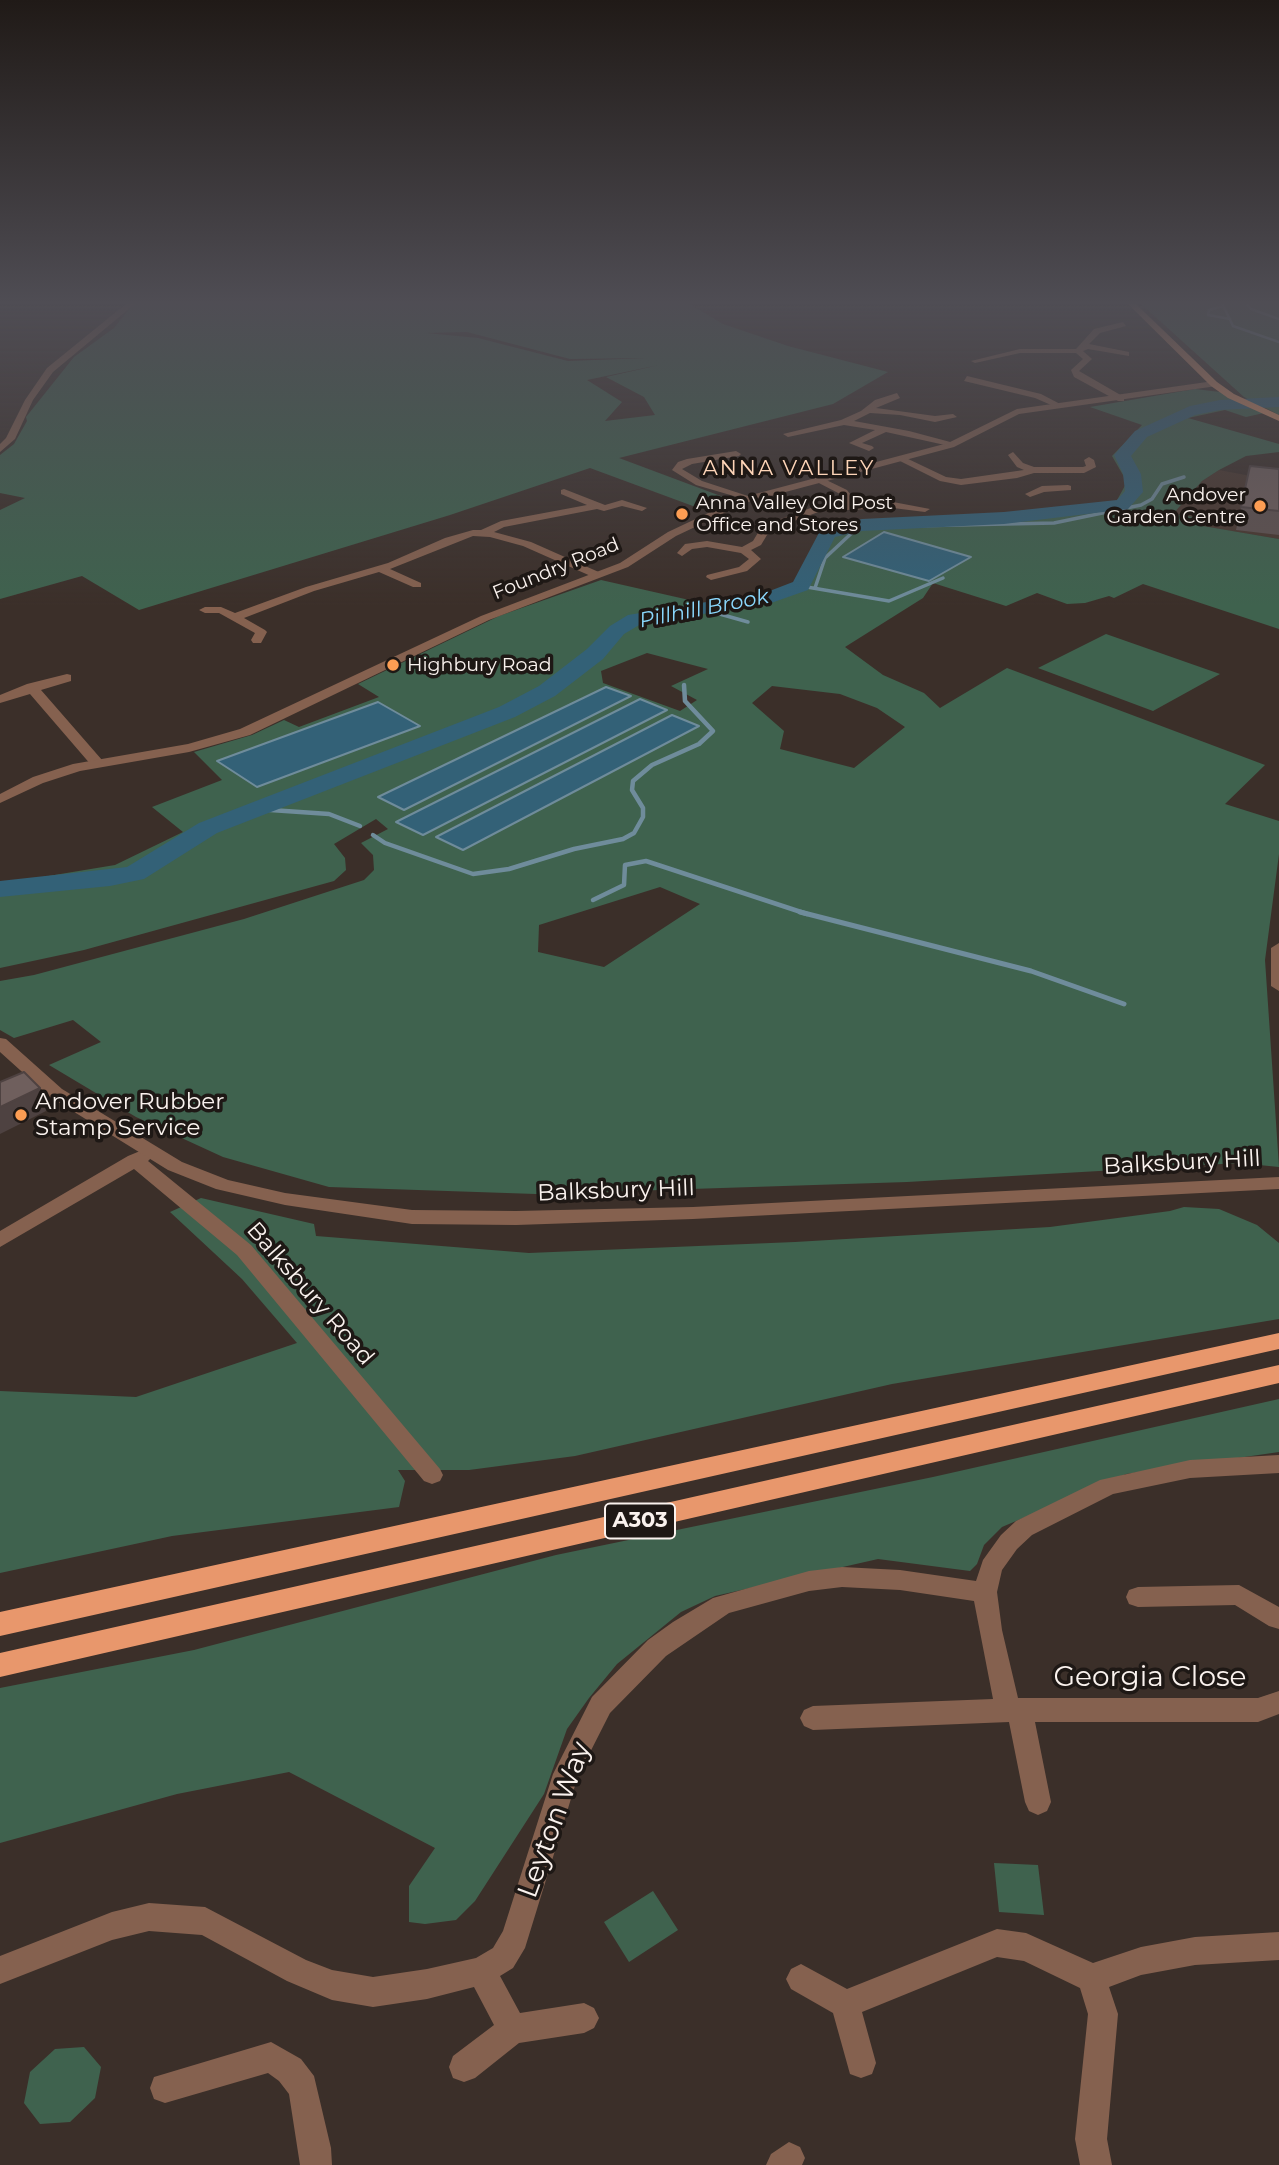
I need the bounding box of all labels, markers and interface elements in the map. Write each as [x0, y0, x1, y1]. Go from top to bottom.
district label: ANNA VALLEY [704, 456, 874, 482]
place label: Andover Garden Centre [1107, 484, 1246, 528]
place label: Anna Valley Old Post Office and Stores [696, 492, 893, 536]
marker: Andover Garden Centre [1252, 498, 1268, 514]
marker: Anna Valley Old Post Office and Stores [674, 506, 690, 522]
street label: Foundry Road [489, 533, 623, 605]
water label: Pillhill Brook [637, 584, 771, 634]
place label: Highbury Road [407, 654, 552, 676]
marker: Highbury Road [385, 657, 401, 673]
place label: Andover Rubber Stamp Service [35, 1088, 224, 1142]
marker: Andover Rubber Stamp Service [13, 1107, 29, 1123]
street label: Balksbury Hill [1103, 1145, 1261, 1181]
street label: Balksbury Hill [537, 1174, 695, 1208]
street label: Balksbury Road [240, 1217, 380, 1371]
road number: A303 [605, 1504, 675, 1538]
street label: Georgia Close [1053, 1661, 1247, 1695]
street label: Leyton Way [511, 1737, 599, 1903]

